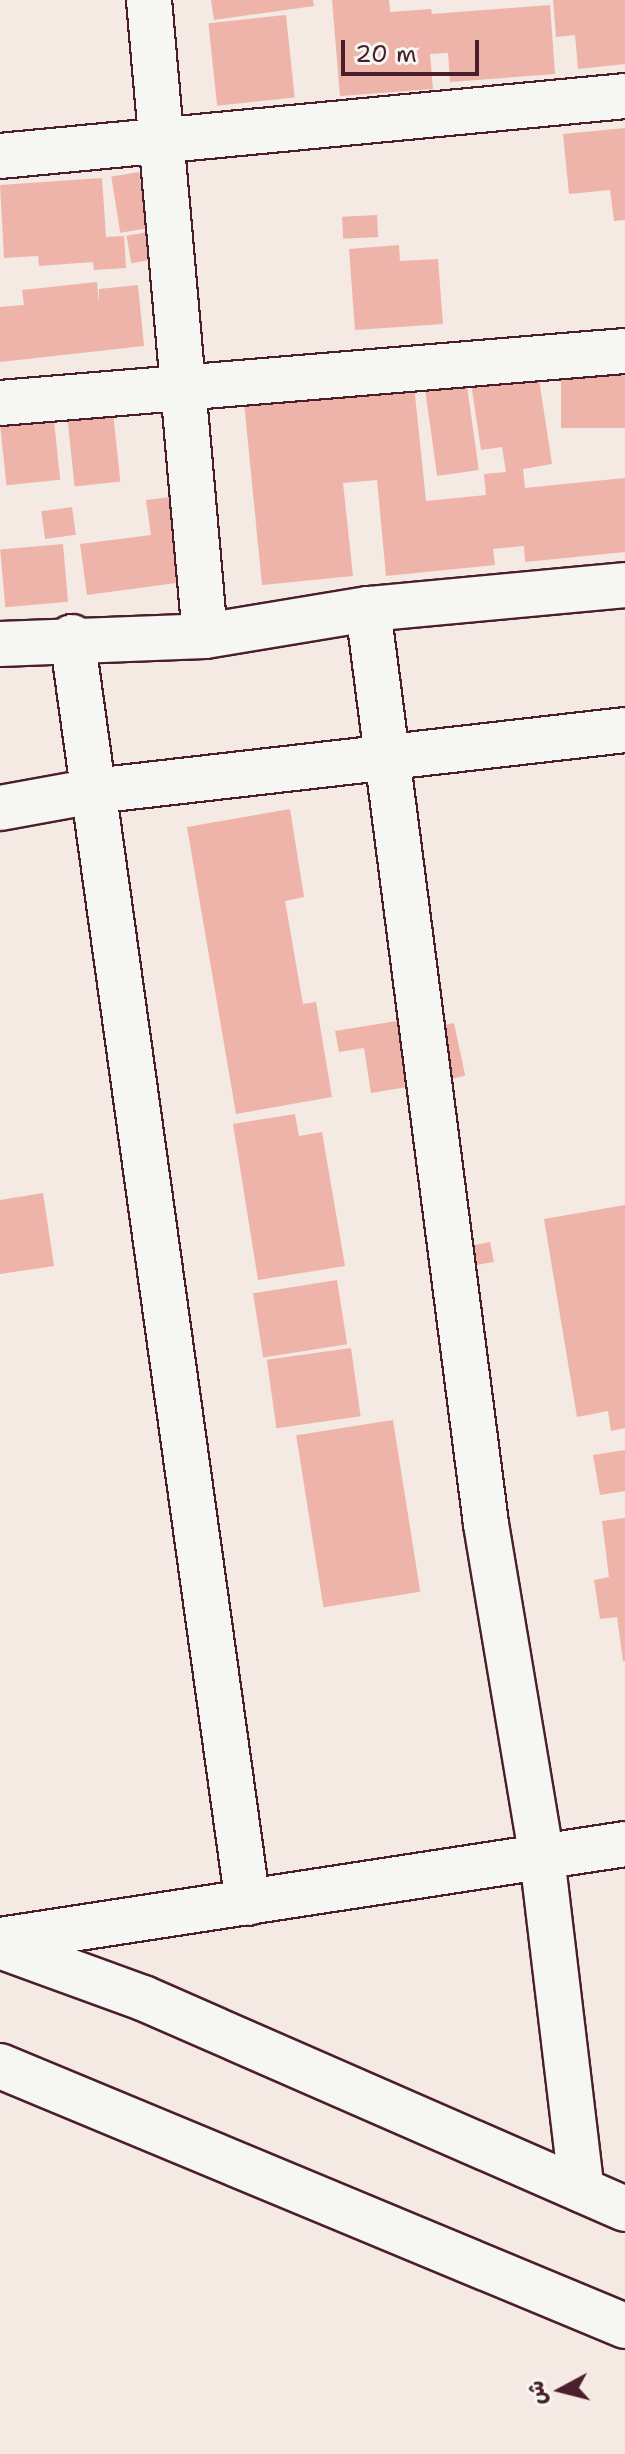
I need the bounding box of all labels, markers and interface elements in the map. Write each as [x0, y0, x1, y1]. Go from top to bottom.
scale bar [345, 24, 483, 74]
text: 20 m [355, 38, 417, 70]
north arrow [521, 2350, 601, 2430]
text: ش [521, 2379, 553, 2407]

